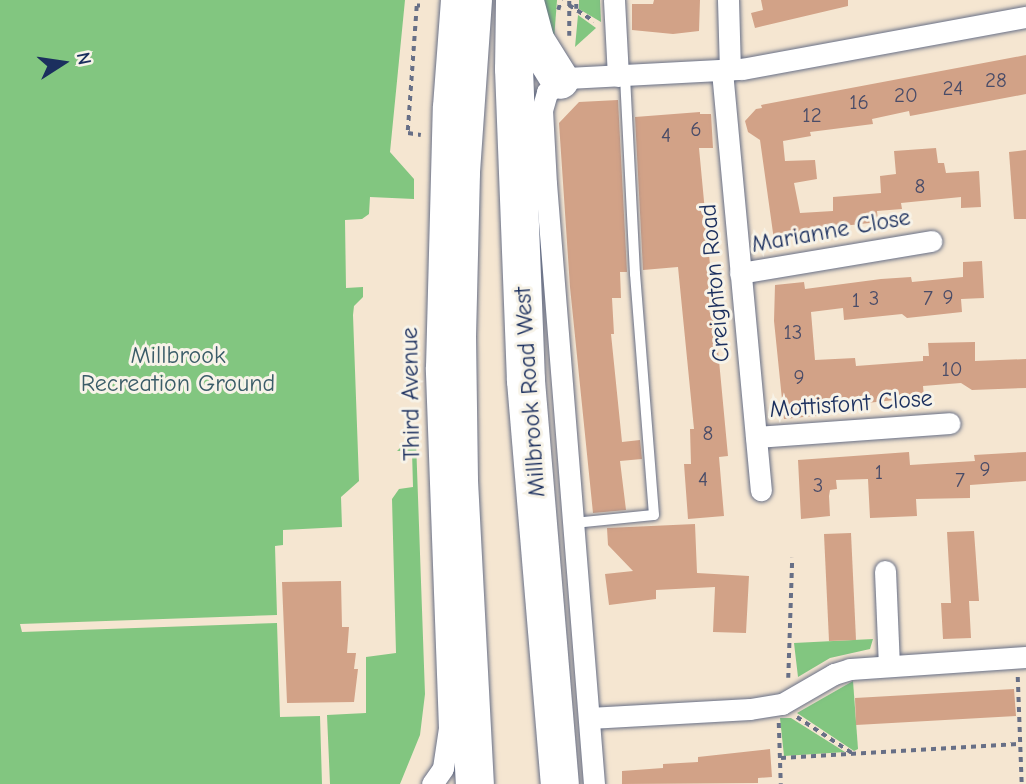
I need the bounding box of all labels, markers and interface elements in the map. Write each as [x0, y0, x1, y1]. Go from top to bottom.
north arrow [28, 28, 98, 98]
text: N [71, 50, 96, 67]
house number: 28 [985, 67, 1007, 93]
house number: 24 [942, 75, 964, 101]
house number: 20 [894, 82, 918, 108]
house number: 16 [849, 89, 869, 115]
house number: 12 [802, 102, 822, 128]
house number: 6 [690, 116, 702, 142]
house number: 4 [661, 122, 671, 148]
house number: 8 [915, 173, 925, 199]
street label: Creighton Road [694, 203, 736, 363]
street label: Marianne Close [749, 203, 913, 259]
house number: 9 [942, 284, 954, 310]
house number: 3 [869, 285, 879, 311]
house number: 7 [923, 285, 933, 311]
street label: Millbrook Road West [508, 286, 552, 498]
house number: 1 [852, 287, 860, 313]
house number: 13 [784, 319, 802, 345]
street label: Third Avenue [395, 327, 427, 461]
park label: Millbrook Recreation Ground [81, 342, 275, 398]
house number: 10 [941, 356, 963, 382]
house number: 9 [793, 364, 805, 390]
street label: Mottisfont Close [768, 384, 934, 424]
house number: 8 [703, 420, 713, 446]
house number: 9 [979, 456, 991, 482]
house number: 1 [875, 459, 883, 485]
house number: 4 [698, 466, 708, 492]
house number: 7 [955, 467, 965, 493]
house number: 3 [813, 472, 823, 498]

